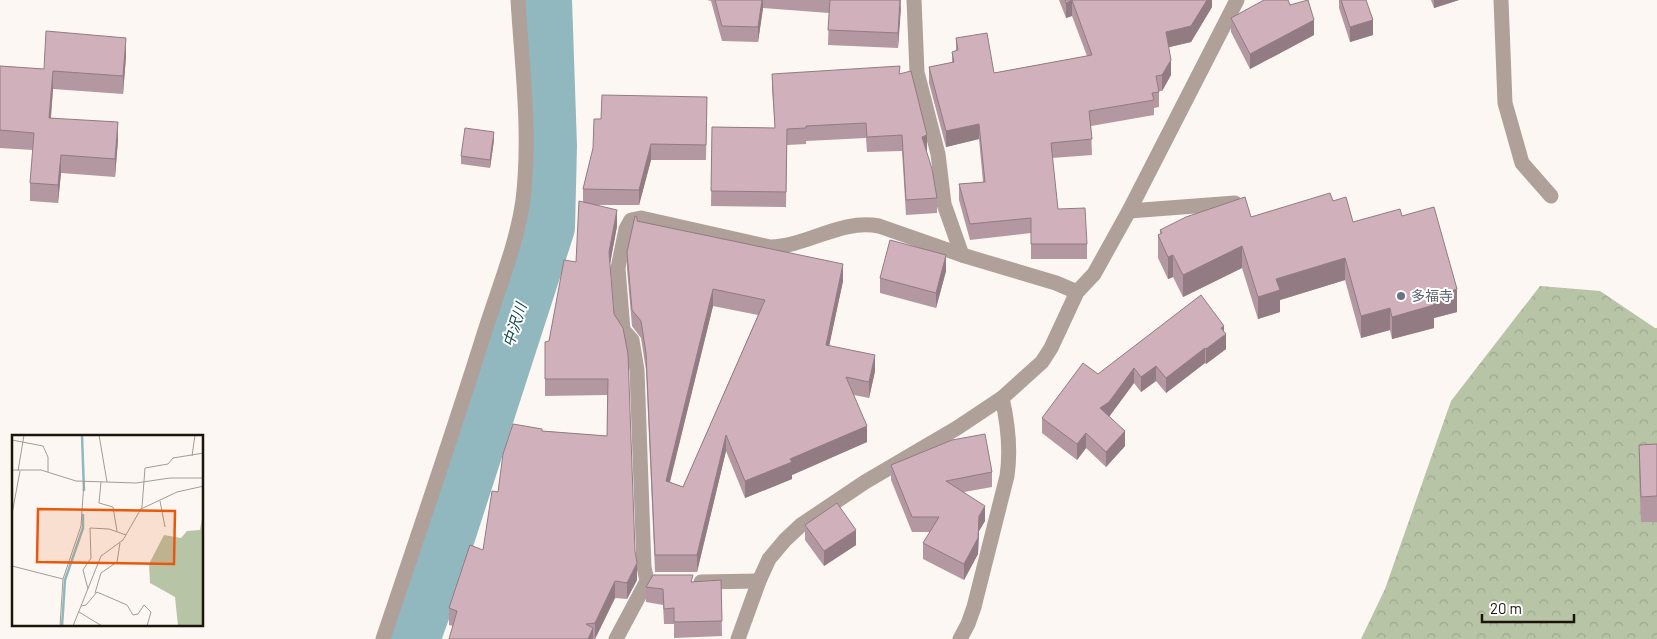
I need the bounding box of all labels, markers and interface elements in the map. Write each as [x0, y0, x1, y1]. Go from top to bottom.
place label: 多福寺 [1411, 287, 1453, 304]
marker: 多福寺 [1395, 290, 1407, 302]
water label: 中沢川 [499, 299, 530, 349]
inset map [12, 435, 204, 626]
scale bar [1482, 592, 1574, 624]
text: 20 m [1490, 599, 1522, 617]

